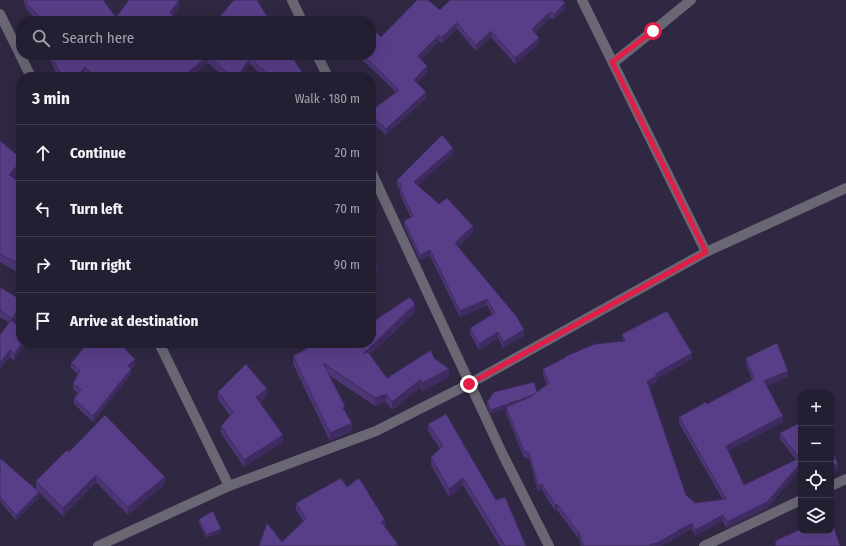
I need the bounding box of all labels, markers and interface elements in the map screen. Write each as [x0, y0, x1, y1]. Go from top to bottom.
search box [16, 16, 376, 60]
route start [644, 22, 662, 40]
icon: search [30, 27, 52, 49]
text: Search here [62, 29, 134, 47]
text: 3 min [32, 88, 70, 109]
text: Walk · 180 m [295, 91, 360, 106]
icon: ahead [32, 142, 54, 164]
text: Continue [70, 144, 126, 162]
text: 20 m [334, 145, 360, 160]
icon: left [32, 198, 54, 220]
text: Turn left [70, 200, 123, 218]
text: 70 m [335, 201, 360, 216]
icon: right [32, 254, 54, 276]
text: Turn right [70, 256, 131, 274]
text: 90 m [334, 257, 360, 272]
icon: arrive [32, 310, 54, 332]
text: Arrive at destination [70, 312, 198, 330]
route end [460, 375, 478, 393]
map controls [798, 390, 834, 534]
button: + [798, 390, 834, 426]
button: − [798, 426, 834, 462]
button: locate [798, 462, 834, 498]
button: layers [798, 498, 834, 534]

